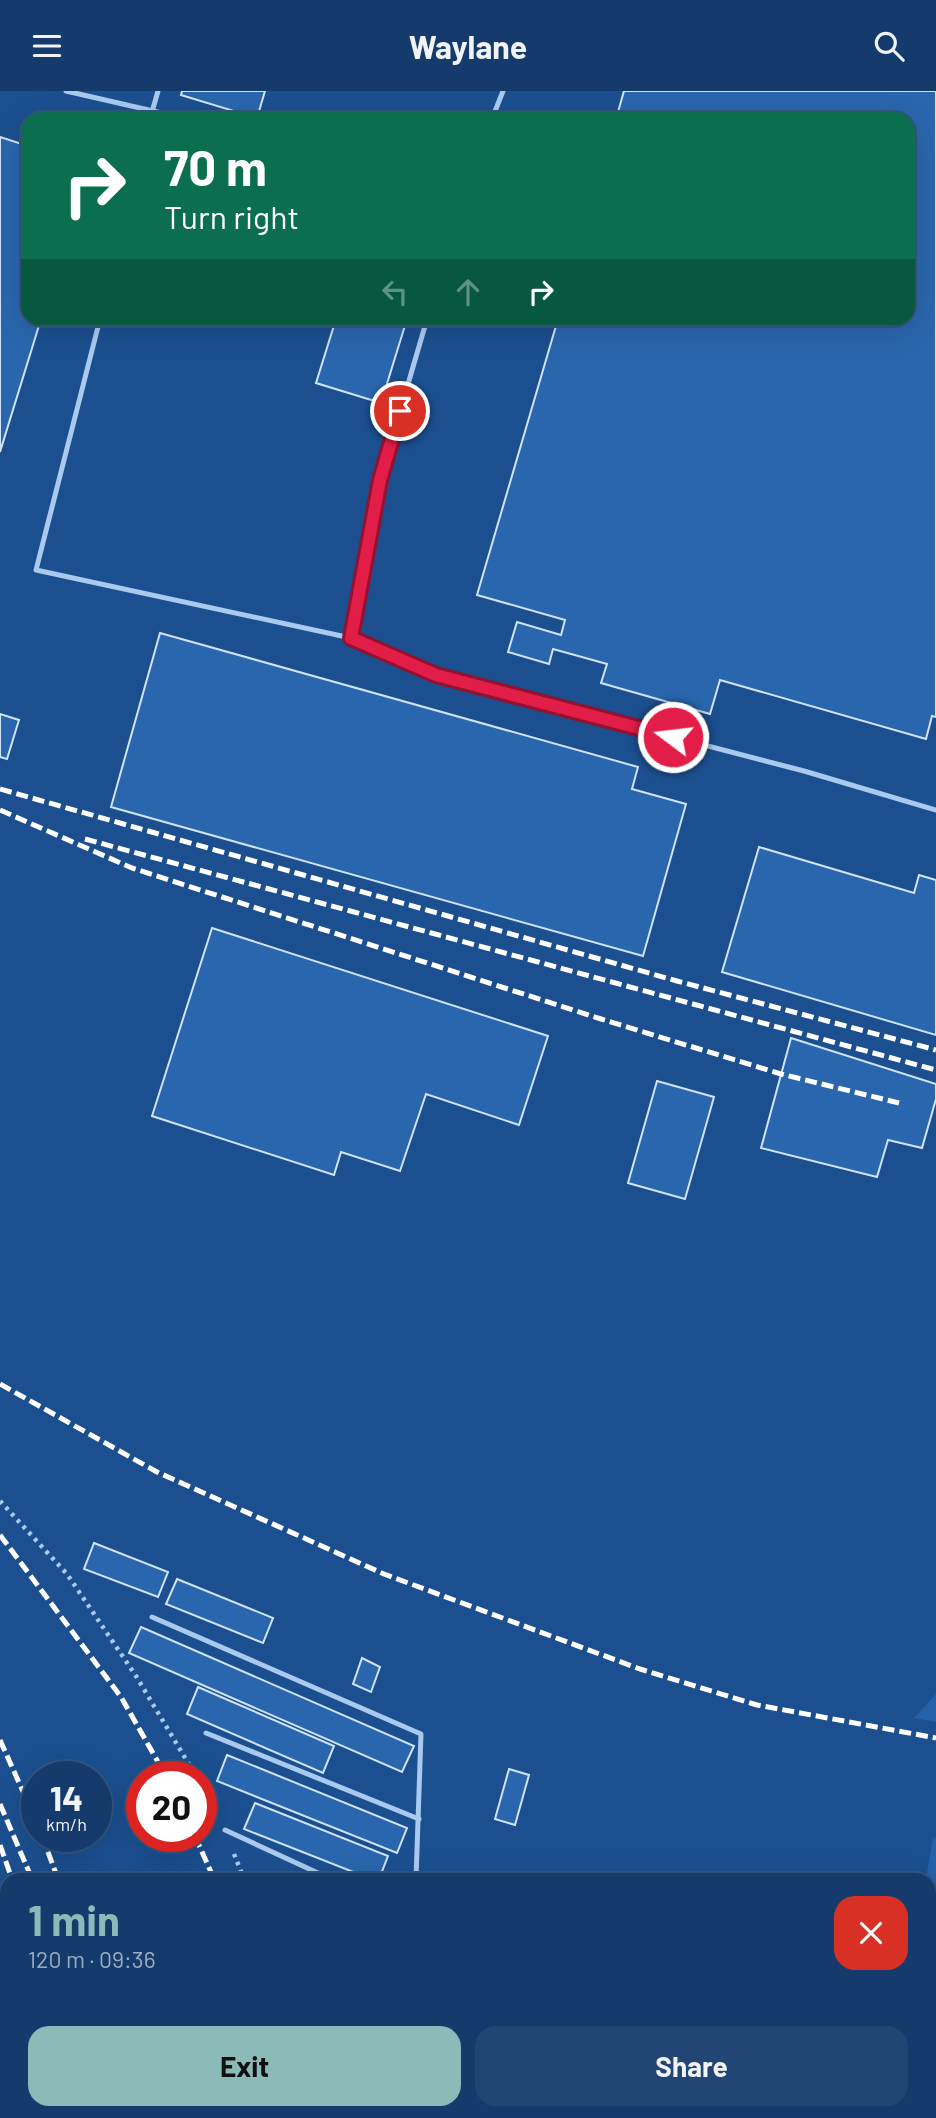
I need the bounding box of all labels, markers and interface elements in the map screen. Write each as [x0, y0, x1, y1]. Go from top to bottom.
icon: menu [28, 27, 66, 65]
text: Waylane [409, 27, 527, 65]
icon: search [870, 27, 908, 65]
text: 70 m [164, 137, 267, 196]
icon: right [49, 140, 140, 231]
text: Turn right [164, 197, 299, 235]
icon: left [376, 273, 414, 311]
icon: ahead [449, 273, 487, 311]
icon: right [522, 273, 560, 311]
pin [370, 381, 430, 441]
icon: arrive [381, 392, 419, 430]
position arrow [636, 700, 710, 774]
speed limit sign: 20 [126, 1761, 217, 1852]
text: 14 [50, 1776, 83, 1818]
text: km/h [46, 1813, 87, 1835]
text: 1 min [28, 1894, 120, 1944]
button: close [834, 1896, 908, 1970]
text: 120 m · 09:36 [28, 1945, 156, 1973]
button: Exit [28, 2026, 461, 2106]
button: Share [475, 2026, 908, 2106]

